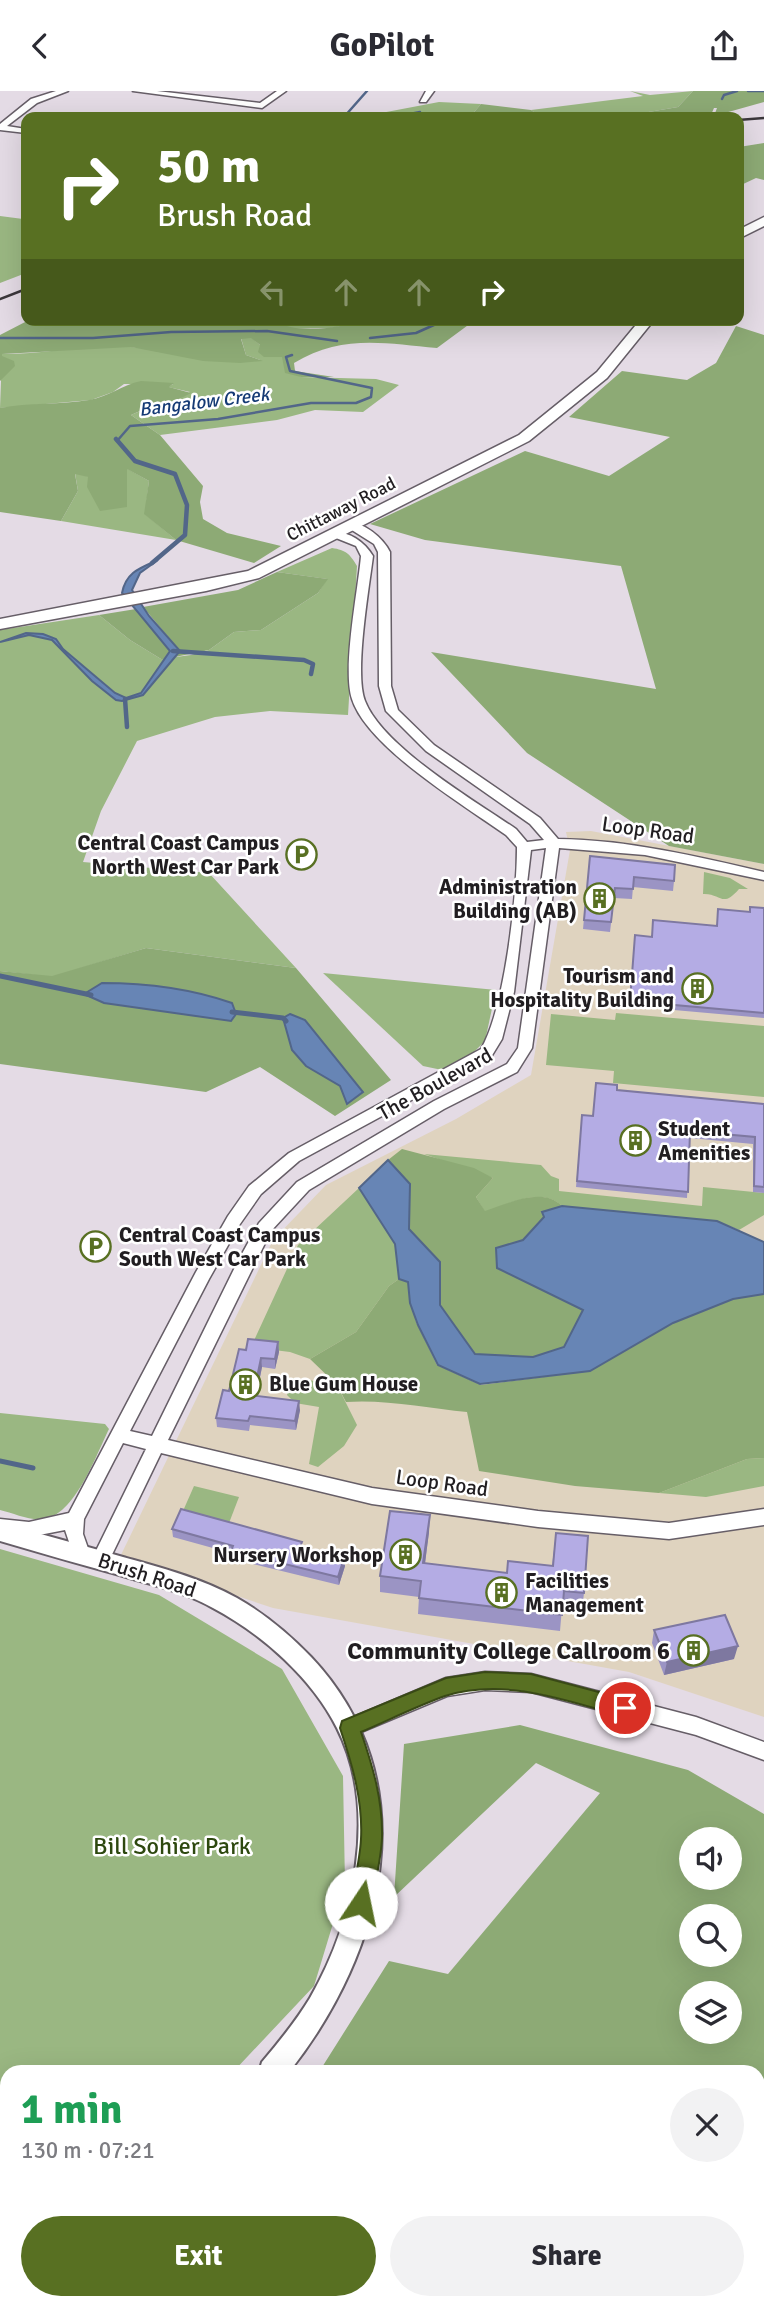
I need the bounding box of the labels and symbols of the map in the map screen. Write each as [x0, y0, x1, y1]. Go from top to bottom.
water label: Bangalow Creek [138, 382, 272, 422]
street label: Chittaway Road [283, 472, 399, 546]
street label: Loop Road [600, 811, 696, 849]
place label: Central Coast Campus North West Car Park [78, 830, 279, 880]
parking icon: Central Coast Campus North West Car Park [285, 838, 319, 872]
place label: Administration Building (AB) [439, 874, 577, 924]
building icon: Administration Building (AB) [583, 882, 617, 916]
place label: Tourism and Hospitality Building [490, 963, 674, 1013]
building icon: Tourism and Hospitality Building [680, 971, 714, 1005]
street label: The Boulevard [373, 1042, 497, 1126]
place label: Student Amenities [658, 1116, 750, 1166]
building icon: Student Amenities [618, 1124, 652, 1158]
place label: Central Coast Campus South West Car Park [119, 1222, 320, 1272]
parking icon: Central Coast Campus South West Car Park [79, 1230, 113, 1264]
building icon: Blue Gum House [229, 1367, 263, 1401]
place label: Blue Gum House [269, 1371, 418, 1397]
street label: Loop Road [394, 1464, 490, 1502]
building icon: Nursery Workshop [389, 1538, 423, 1572]
place label: Nursery Workshop [213, 1542, 383, 1568]
street label: Brush Road [95, 1547, 199, 1603]
place label: Facilities Management [525, 1568, 644, 1618]
building icon: Facilities Management [485, 1576, 519, 1610]
building icon: Community College Callroom 6 [676, 1634, 710, 1668]
place label: Community College Callroom 6 [347, 1636, 670, 1666]
pin [595, 1678, 655, 1738]
park label: Bill Sohier Park [93, 1831, 251, 1861]
position arrow [324, 1866, 398, 1940]

